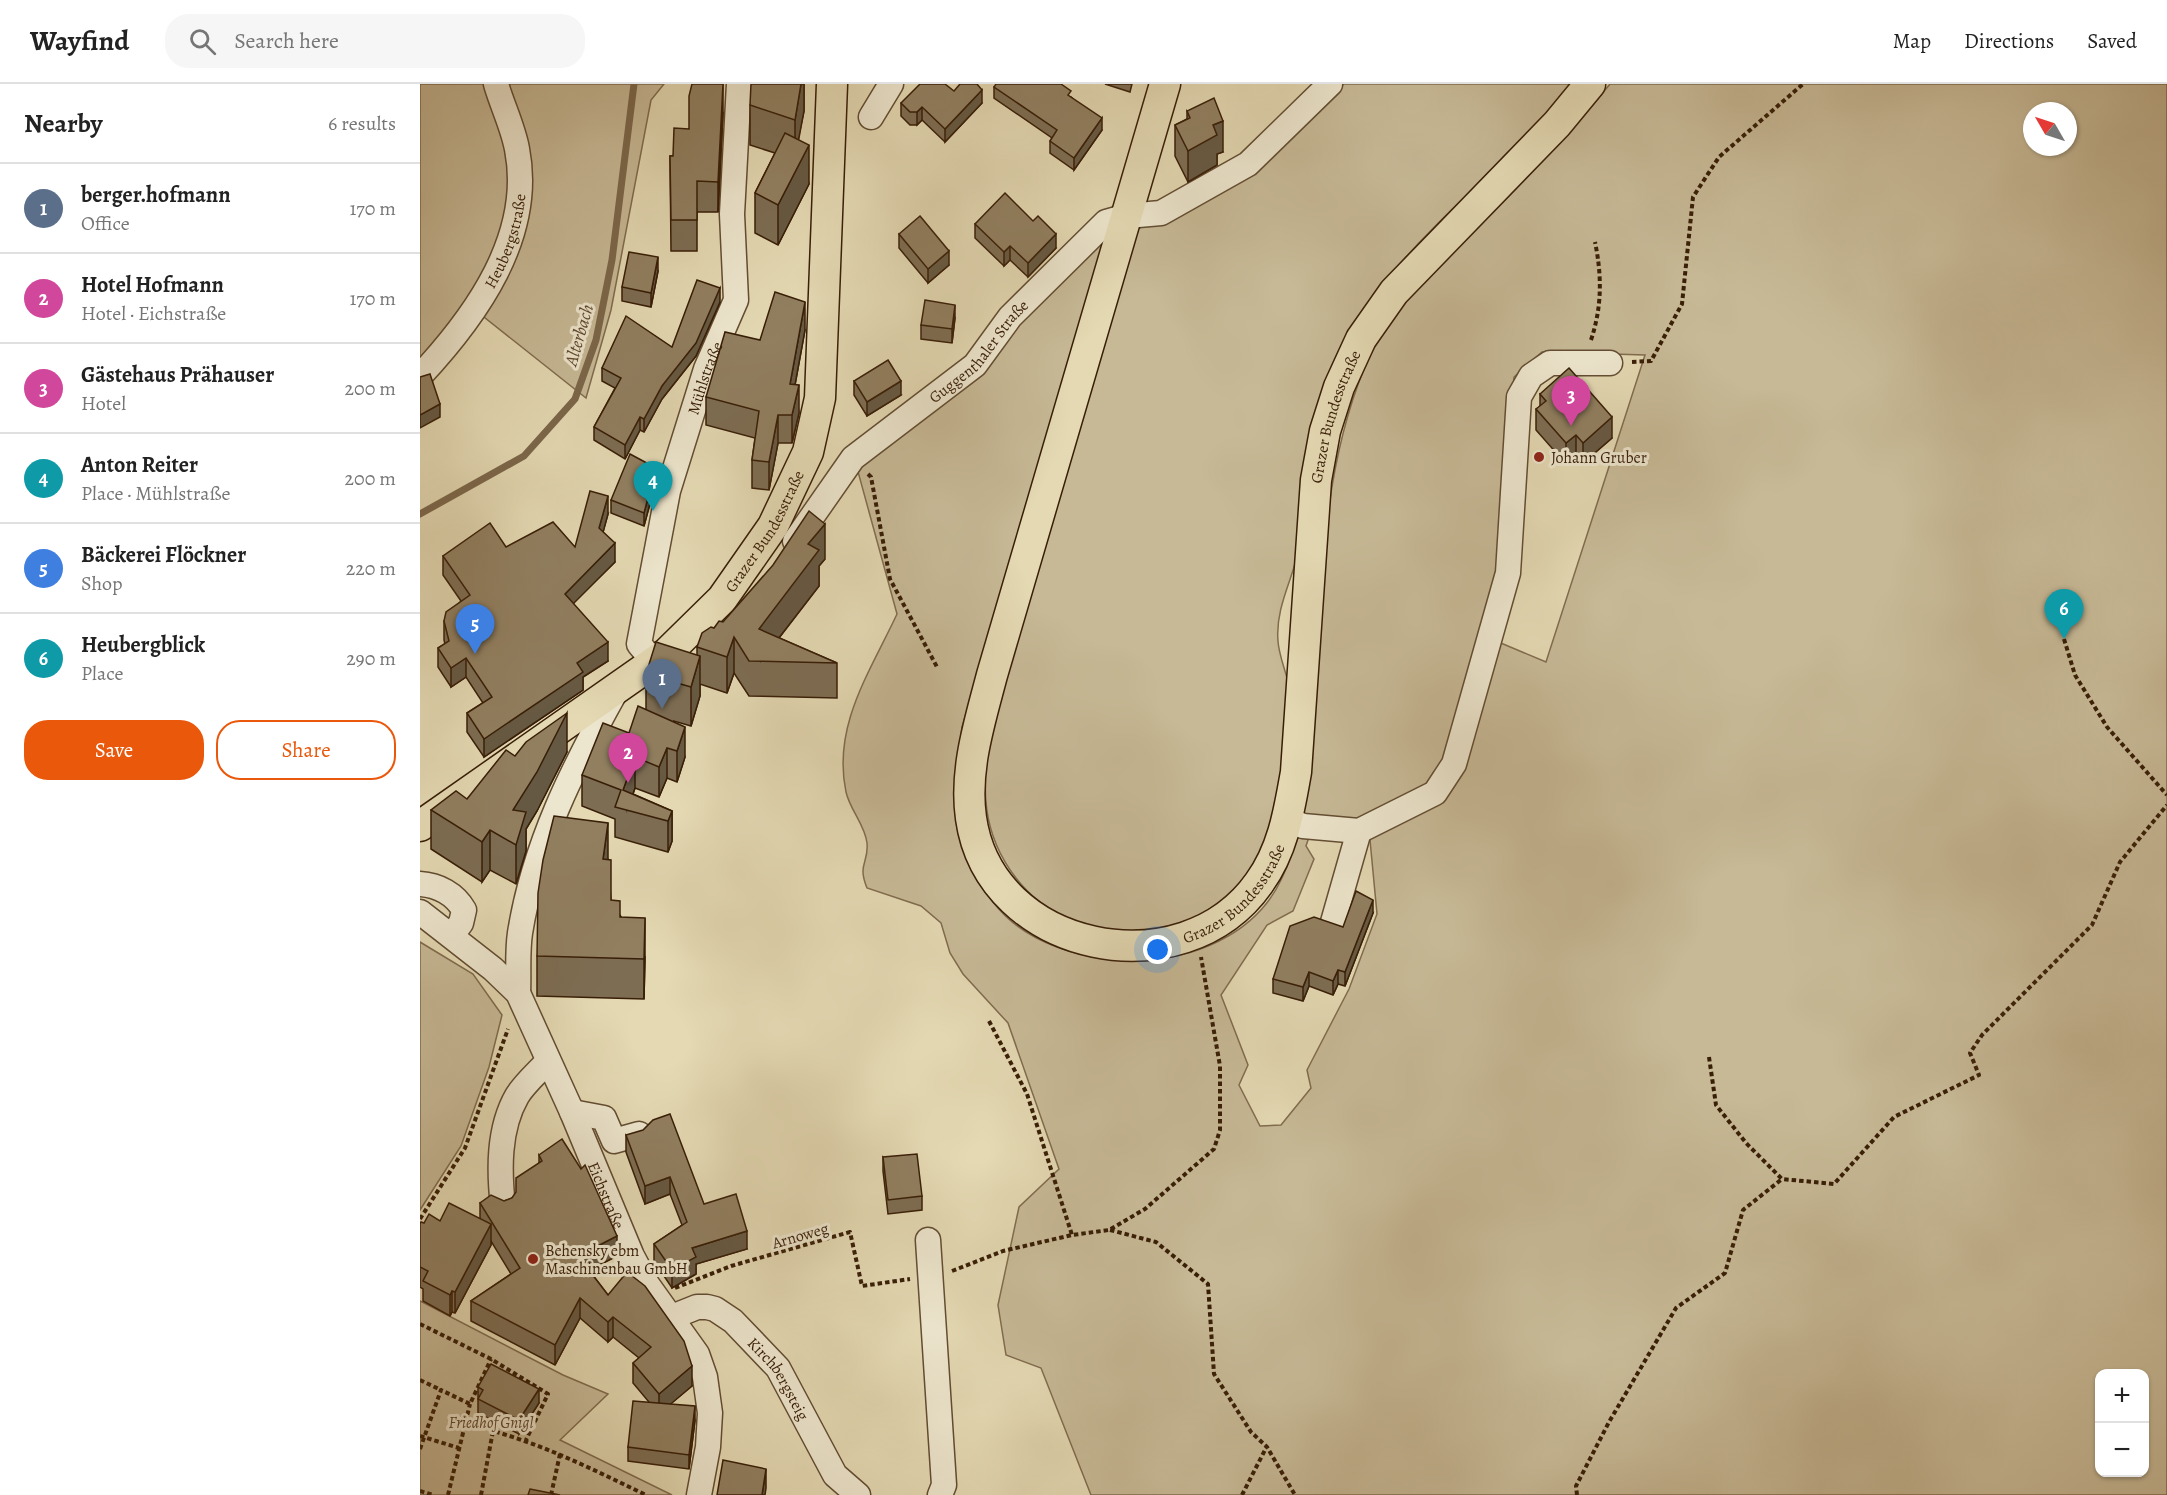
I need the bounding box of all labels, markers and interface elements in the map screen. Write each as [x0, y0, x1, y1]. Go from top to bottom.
search box [165, 14, 585, 68]
text: Wayfind [30, 22, 129, 60]
icon: search [186, 25, 219, 58]
text: Search here [234, 26, 339, 56]
text: Map [1893, 27, 1931, 55]
text: Directions [1964, 27, 2054, 55]
text: Saved [2087, 27, 2137, 55]
north arrow [2023, 102, 2077, 156]
text: Nearby [24, 106, 103, 141]
text: 6 results [328, 110, 396, 137]
text: berger.hofmann [81, 180, 231, 210]
street label: Heubergstraße [480, 193, 531, 293]
text: 1 [40, 195, 47, 222]
text: 170 m [350, 195, 396, 222]
text: Office [81, 210, 130, 237]
text: Hotel Hofmann [81, 270, 224, 300]
text: 2 [39, 285, 48, 312]
text: 170 m [350, 285, 396, 312]
street label: Guggenthaler Straße [924, 295, 1034, 408]
text: Hotel · Eichstraße [81, 300, 226, 327]
water label: Alterbach [558, 301, 599, 370]
street label: Mühlstraße [682, 338, 729, 417]
street label: Grazer Bundesstraße [1306, 347, 1366, 485]
text: Gästehaus Prähauser [81, 360, 274, 390]
text: 3 [39, 375, 48, 402]
text: 200 m [345, 375, 396, 402]
pin: 3 [1552, 376, 1590, 426]
text: Hotel [81, 390, 126, 417]
place label: Johann Gruber [1551, 447, 1647, 469]
text: Anton Reiter [81, 450, 198, 480]
marker: Johann Gruber [1532, 450, 1546, 464]
pin: 4 [634, 462, 672, 511]
text: 4 [39, 465, 48, 492]
text: 200 m [345, 465, 396, 492]
street label: Grazer Bundesstraße [720, 467, 810, 597]
text: Place · Mühlstraße [81, 480, 230, 507]
text: Bäckerei Flöckner [81, 540, 246, 570]
text: 5 [39, 555, 48, 582]
text: 220 m [346, 555, 396, 582]
text: Shop [81, 570, 123, 597]
pin: 6 [2044, 590, 2084, 639]
pin: 5 [456, 604, 494, 654]
text: Heubergblick [81, 630, 205, 660]
text: 6 [39, 645, 48, 672]
text: 290 m [346, 645, 396, 672]
text: Place [81, 660, 123, 687]
pin: 1 [642, 660, 682, 709]
button: Save [24, 720, 204, 780]
button: Share [216, 720, 396, 780]
pin: 2 [608, 734, 648, 783]
street label: Grazer Bundesstraße [1180, 841, 1290, 949]
your location [1143, 935, 1172, 964]
street label: Eichstraße [582, 1159, 629, 1232]
street label: Arnoweg [769, 1217, 831, 1255]
place label: Behensky ebm Maschinenbau GmbH [545, 1240, 688, 1280]
marker: Behensky ebm Maschinenbau GmbH [526, 1252, 540, 1266]
street label: Kirchbergsteig [742, 1333, 814, 1424]
map controls [2095, 1369, 2149, 1477]
button: + [2095, 1369, 2149, 1423]
park label: Friedhof Gnigl [449, 1412, 533, 1434]
button: − [2095, 1423, 2149, 1477]

